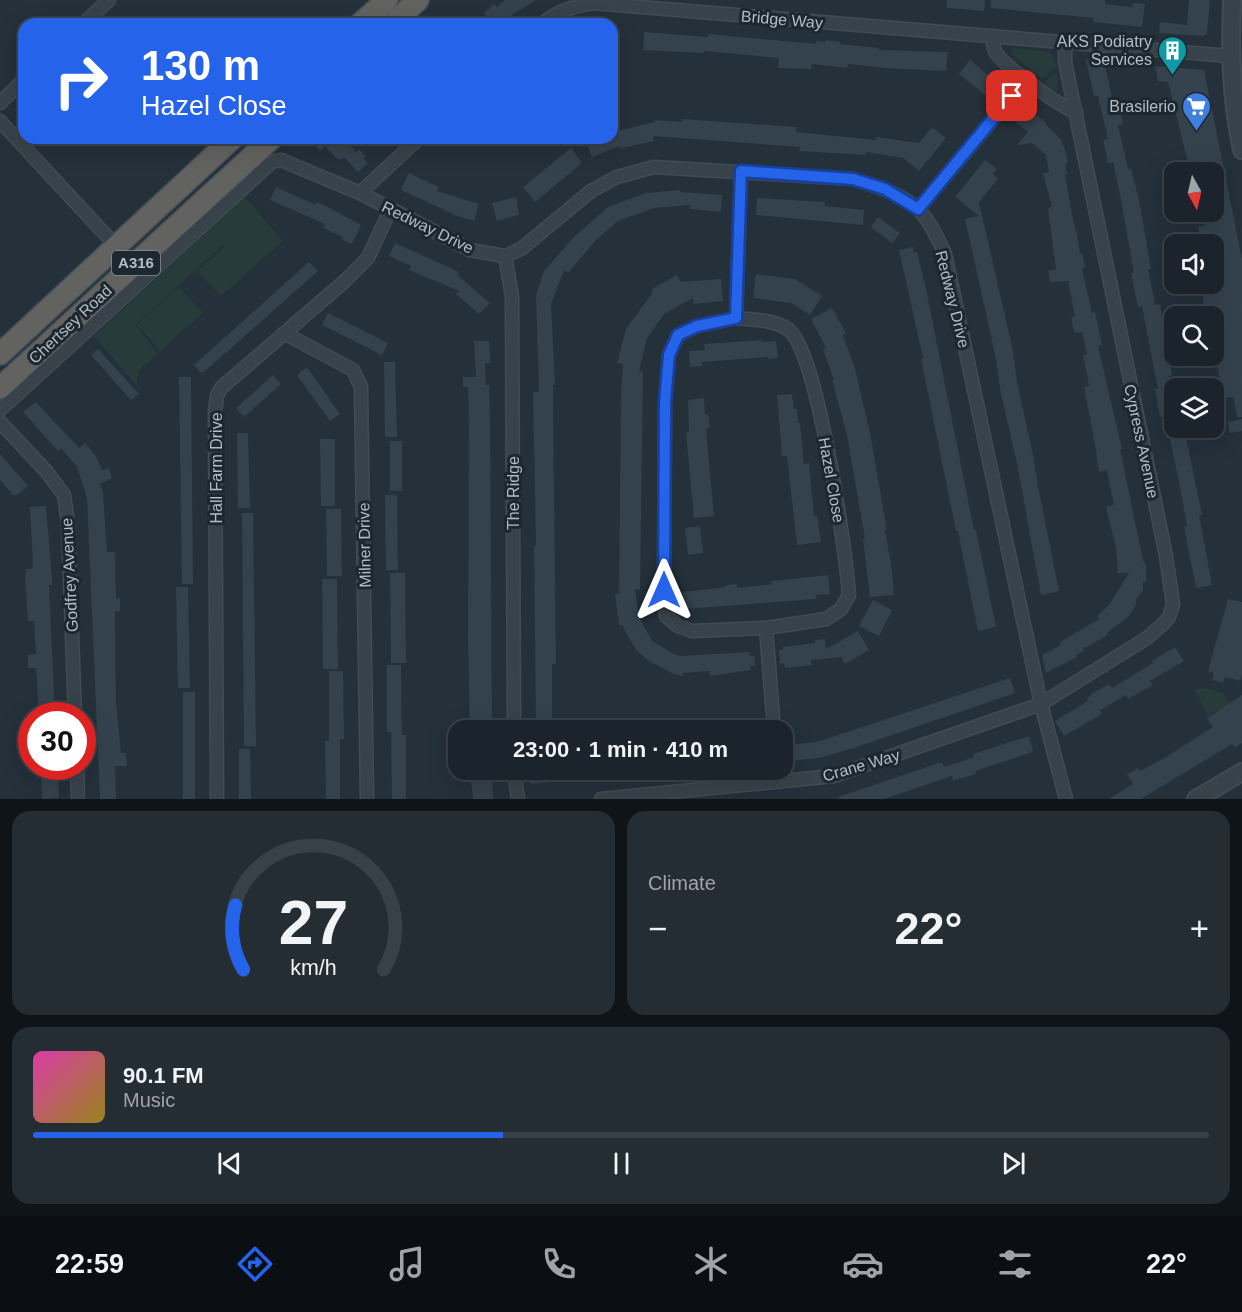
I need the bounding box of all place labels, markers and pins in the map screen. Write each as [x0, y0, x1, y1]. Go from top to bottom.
place label: AKS Podiatry Services [1057, 33, 1152, 68]
building icon: AKS Podiatry Services [1157, 34, 1189, 76]
pin [986, 70, 1037, 121]
supermarket icon: Brasilerio [1181, 90, 1213, 132]
place label: Brasilerio [1109, 98, 1176, 115]

